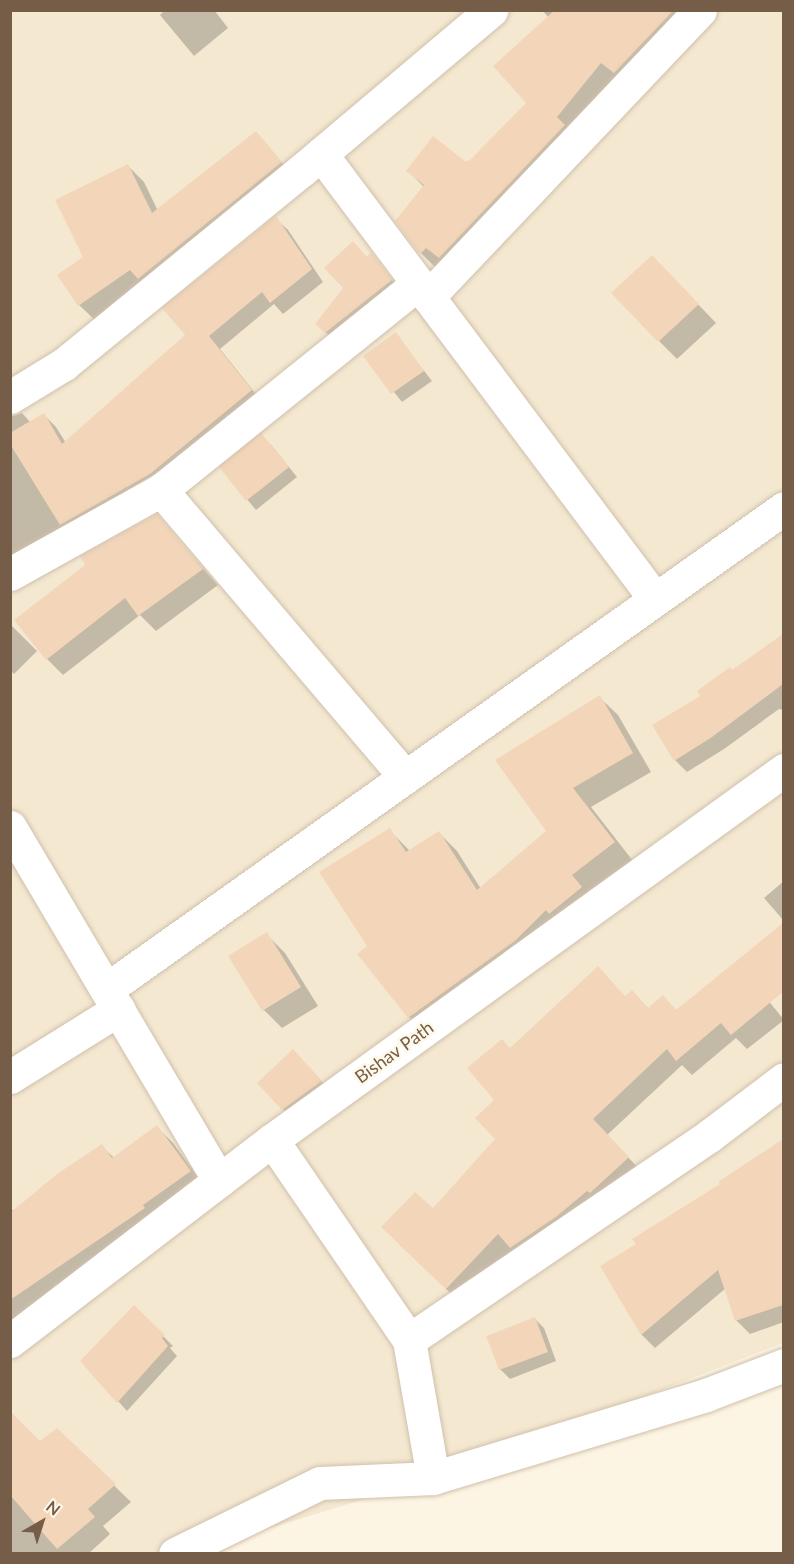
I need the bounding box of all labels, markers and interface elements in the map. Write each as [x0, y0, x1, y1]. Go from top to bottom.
street label: Bishav Path [350, 1016, 438, 1088]
north arrow [12, 1492, 72, 1552]
text: N [43, 1496, 64, 1519]

